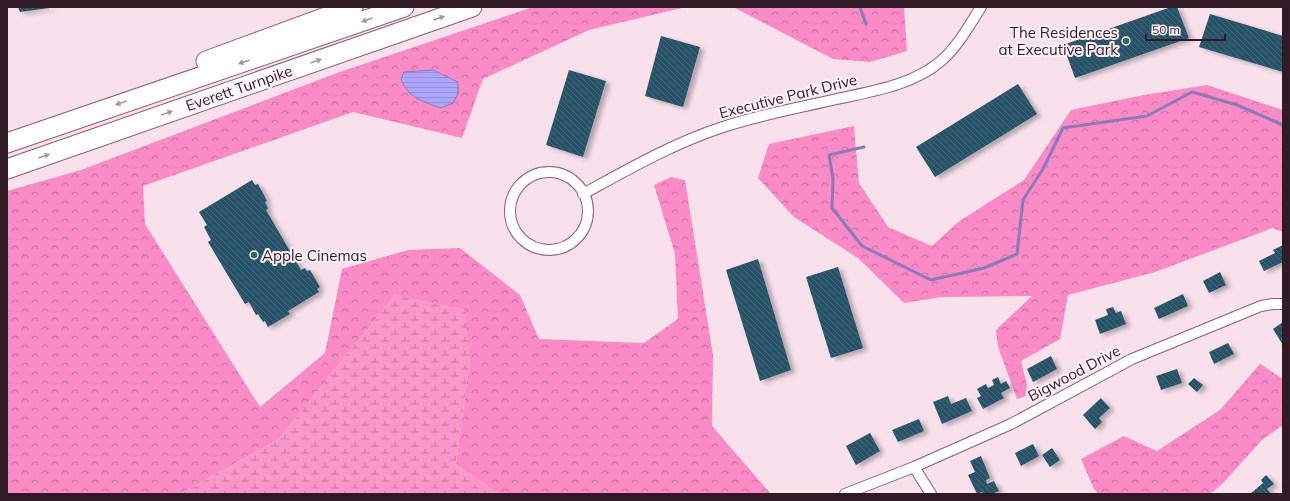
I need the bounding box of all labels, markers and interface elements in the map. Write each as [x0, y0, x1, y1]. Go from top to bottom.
one-way arrow [433, 15, 445, 21]
scale bar [1146, 16, 1225, 42]
one-way arrow [361, 17, 373, 23]
text: 50 m [1152, 22, 1180, 37]
place label: The Residences at Executive Park [999, 23, 1118, 59]
marker: The Residences at Executive Park [1121, 36, 1131, 46]
one-way arrow [310, 58, 322, 64]
one-way arrow [238, 59, 250, 65]
street label: Everett Turnpike [183, 61, 295, 115]
street label: Executive Park Drive [717, 70, 859, 122]
one-way arrow [115, 101, 127, 107]
one-way arrow [161, 110, 173, 116]
one-way arrow [38, 153, 50, 159]
place label: Apple Cinemas [262, 246, 367, 265]
marker: Apple Cinemas [249, 250, 259, 260]
street label: Bigwood Drive [1024, 341, 1124, 405]

